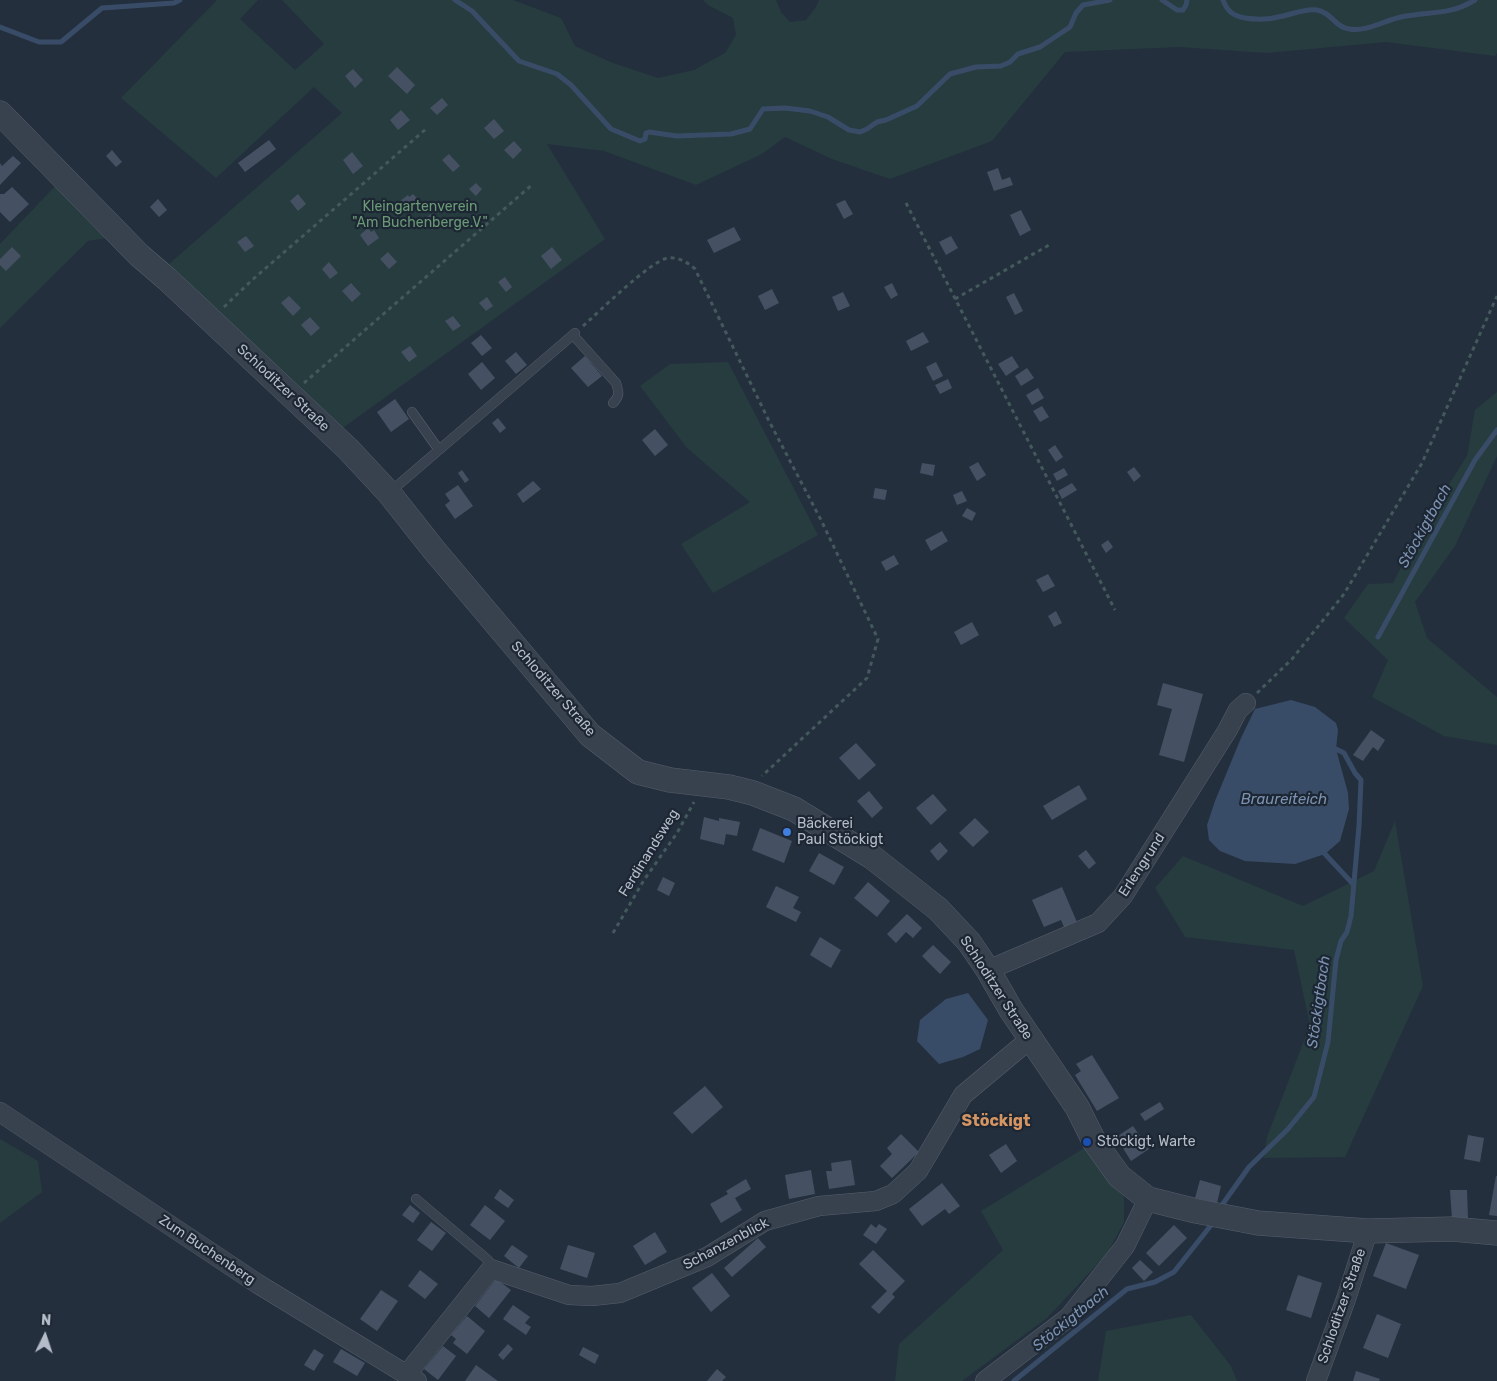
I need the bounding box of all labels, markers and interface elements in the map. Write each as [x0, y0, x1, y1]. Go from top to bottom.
park label: Kleingartenverein "Am Buchenberge.V." [352, 199, 488, 232]
street label: Schloditzer Straße [233, 341, 333, 435]
water label: Stöckigtbach [1395, 481, 1455, 571]
street label: Schloditzer Straße [507, 638, 599, 740]
water label: Braureiteich [1241, 791, 1327, 809]
street label: Ferdinandsweg [615, 806, 683, 900]
place label: Bäckerei Paul Stöckigt [797, 816, 883, 849]
marker: Bäckerei Paul Stöckigt [781, 826, 793, 838]
street label: Erlengrund [1115, 830, 1169, 900]
street label: Schloditzer Straße [956, 933, 1036, 1043]
water label: Stöckigtbach [1304, 955, 1334, 1049]
district label: Stöckigt [962, 1111, 1030, 1131]
place label: Stöckigt, Warte [1097, 1134, 1196, 1150]
marker: Stöckigt, Warte [1081, 1136, 1093, 1148]
street label: Zum Buchenberg [156, 1212, 258, 1288]
street label: Schanzenblick [680, 1214, 772, 1274]
street label: Schloditzer Straße [1314, 1246, 1370, 1366]
water label: Stöckigtbach [1029, 1283, 1113, 1355]
north arrow [20, 1311, 70, 1361]
text: N [40, 1312, 52, 1329]

